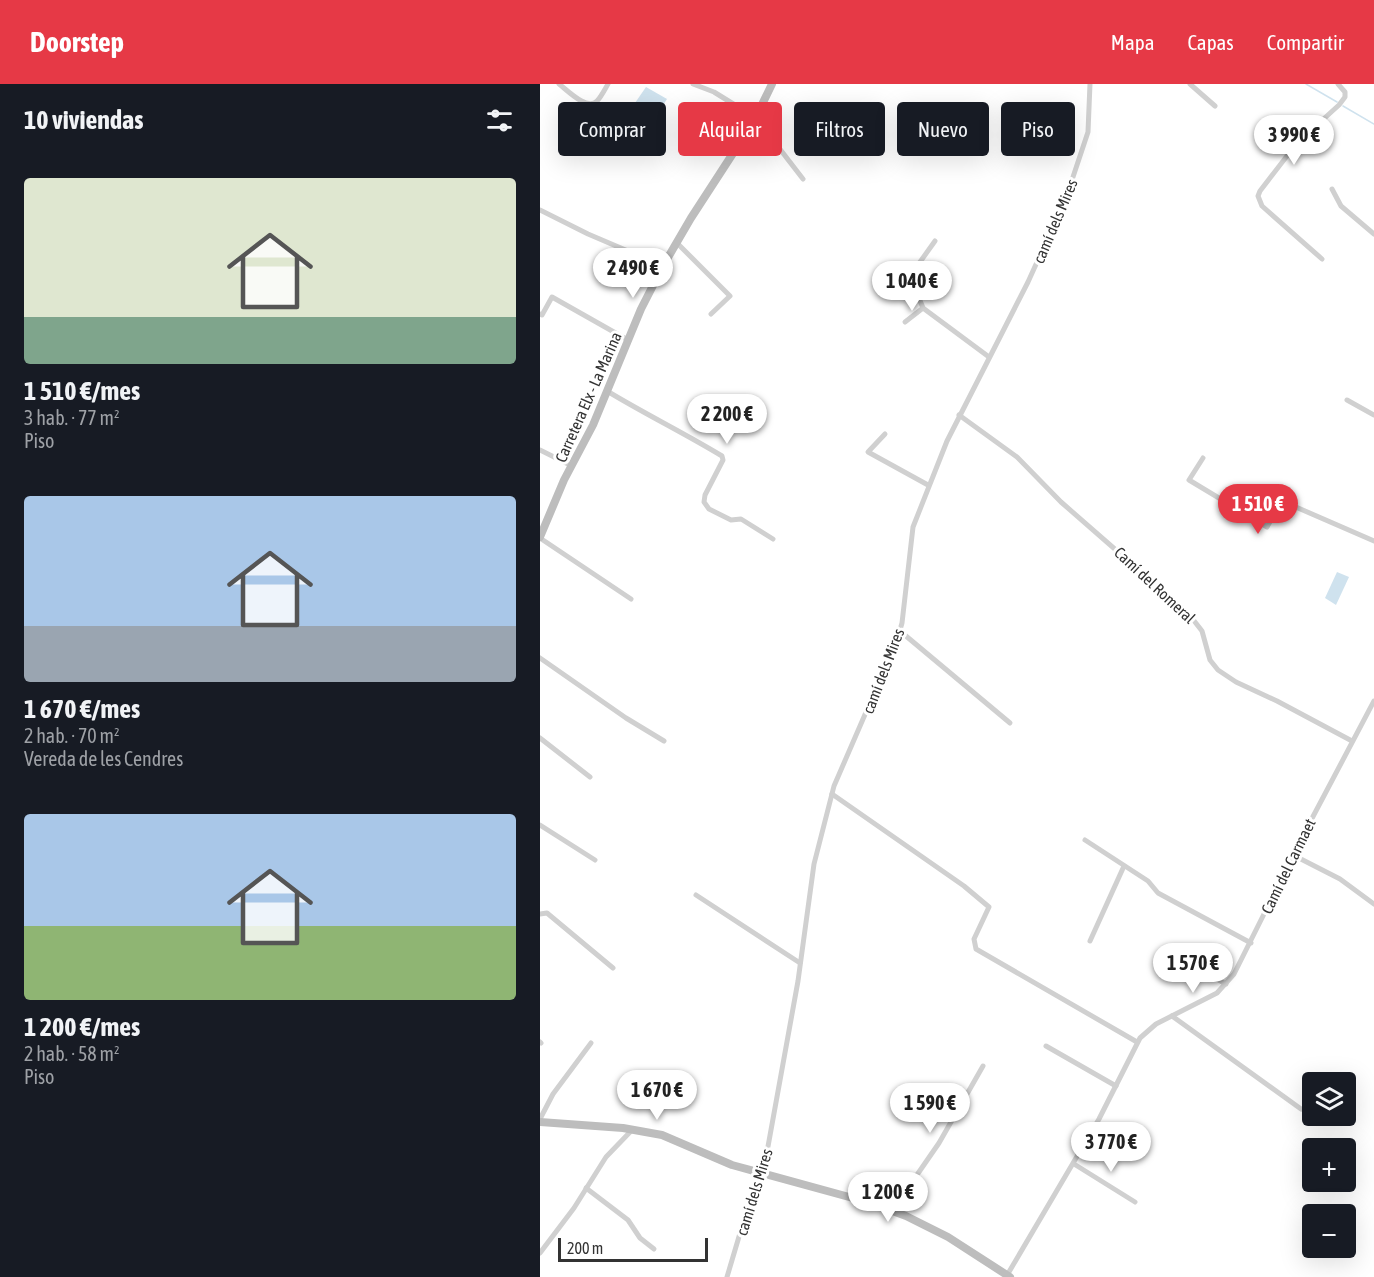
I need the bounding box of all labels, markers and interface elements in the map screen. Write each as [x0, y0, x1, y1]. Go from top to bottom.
text: Doorstep [30, 26, 124, 58]
text: Mapa [1111, 30, 1154, 54]
text: Capas [1187, 30, 1234, 54]
text: Compartir [1267, 30, 1344, 54]
chip: Comprar [558, 102, 666, 156]
chip: Alquilar [678, 102, 782, 156]
chip: Filtros [794, 102, 885, 156]
chip: Nuevo [897, 102, 989, 156]
chip: Piso [1001, 102, 1075, 156]
icon: filters [483, 104, 516, 137]
text: 10 viviendas [24, 105, 143, 135]
pin: 3 990 € [1239, 115, 1349, 166]
text: 3 990 € [1268, 123, 1320, 146]
street label: camí dels Mires [1029, 176, 1081, 266]
icon: home [216, 217, 324, 325]
pin: 2 490 € [578, 248, 688, 299]
text: 2 490 € [607, 256, 659, 279]
pin: 1 040 € [857, 261, 967, 312]
text: 1 040 € [886, 269, 938, 292]
street label: Carretera Elx - La Marina [551, 329, 625, 465]
text: 1 510 €/mes [24, 376, 140, 406]
pin: 2 200 € [672, 394, 782, 445]
text: 2 200 € [701, 402, 753, 425]
text: 3 hab. · 77 m² [24, 406, 119, 429]
text: Piso [24, 429, 54, 452]
pin: 1 510 € [1203, 484, 1313, 535]
text: 1 510 € [1232, 492, 1284, 515]
icon: home [216, 535, 324, 643]
street label: Camí del Romeral [1111, 543, 1200, 627]
street label: camí dels Mires [859, 626, 908, 716]
text: 1 670 €/mes [24, 694, 140, 724]
text: 2 hab. · 70 m² [24, 724, 119, 747]
text: Vereda de les Cendres [24, 747, 183, 770]
street label: Camí del Carmaet [1257, 815, 1319, 916]
icon: home [216, 853, 324, 961]
pin: 1 570 € [1138, 943, 1248, 994]
text: 1 570 € [1167, 951, 1219, 974]
text: 1 200 €/mes [24, 1012, 140, 1042]
text: 2 hab. · 58 m² [24, 1042, 119, 1065]
text: Piso [24, 1065, 54, 1088]
pin: 1 670 € [602, 1070, 712, 1121]
map controls [1302, 1072, 1356, 1258]
button: layers [1302, 1072, 1356, 1126]
text: 1 670 € [631, 1078, 683, 1101]
pin: 1 590 € [875, 1083, 985, 1134]
text: 1 590 € [904, 1091, 956, 1114]
pin: 3 770 € [1056, 1122, 1166, 1173]
text: 3 770 € [1085, 1130, 1137, 1153]
button: + [1302, 1138, 1356, 1192]
street label: camí dels Mires [732, 1146, 776, 1238]
pin: 1 200 € [833, 1172, 943, 1223]
text: 1 200 € [862, 1180, 914, 1203]
button: − [1302, 1204, 1356, 1258]
scale bar [558, 1235, 708, 1262]
text: 200 m [567, 1239, 603, 1257]

